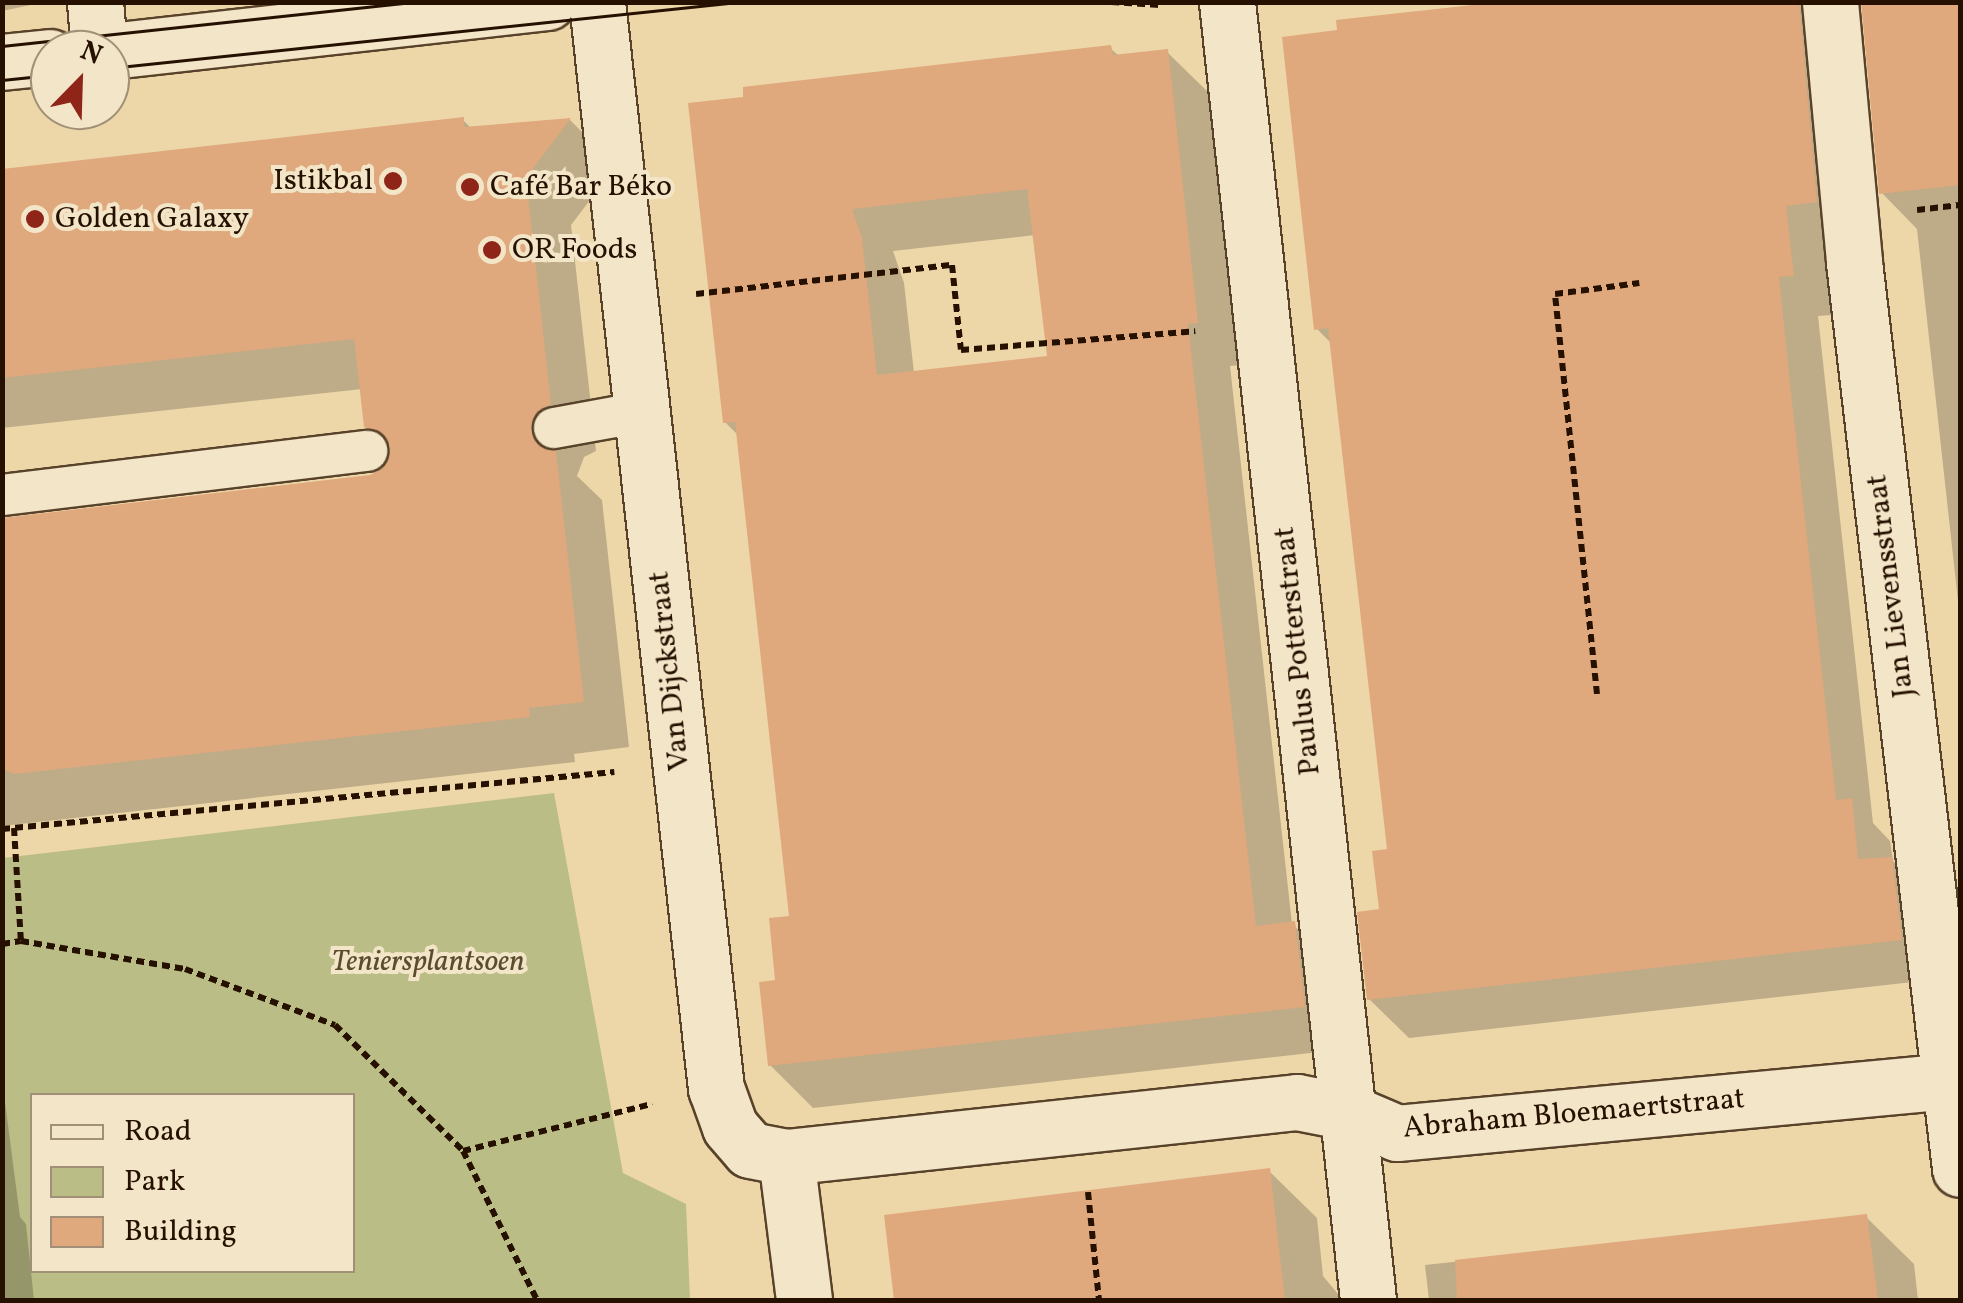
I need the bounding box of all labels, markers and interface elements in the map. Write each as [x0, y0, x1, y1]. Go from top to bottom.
north arrow [30, 30, 130, 130]
text: N [74, 32, 108, 76]
place label: Istikbal [273, 163, 373, 199]
place label: Café Bar Béko [490, 169, 672, 205]
marker: Istikbal [382, 170, 404, 192]
marker: Café Bar Béko [459, 176, 481, 198]
place label: Golden Galaxy [55, 201, 249, 237]
marker: Golden Galaxy [24, 208, 46, 230]
place label: OR Foods [512, 232, 637, 268]
marker: OR Foods [481, 239, 503, 261]
street label: Jan Lievensstraat [1859, 472, 1923, 700]
street label: Paulus Potterstraat [1267, 525, 1329, 777]
street label: Van Dijckstraat [642, 569, 698, 773]
park label: Teniersplantsoen [331, 944, 525, 980]
street label: Abraham Bloemaertstraat [1402, 1081, 1746, 1147]
legend [30, 1093, 355, 1273]
text: Road [124, 1111, 192, 1153]
text: Park [124, 1161, 185, 1203]
text: Building [124, 1211, 237, 1253]

